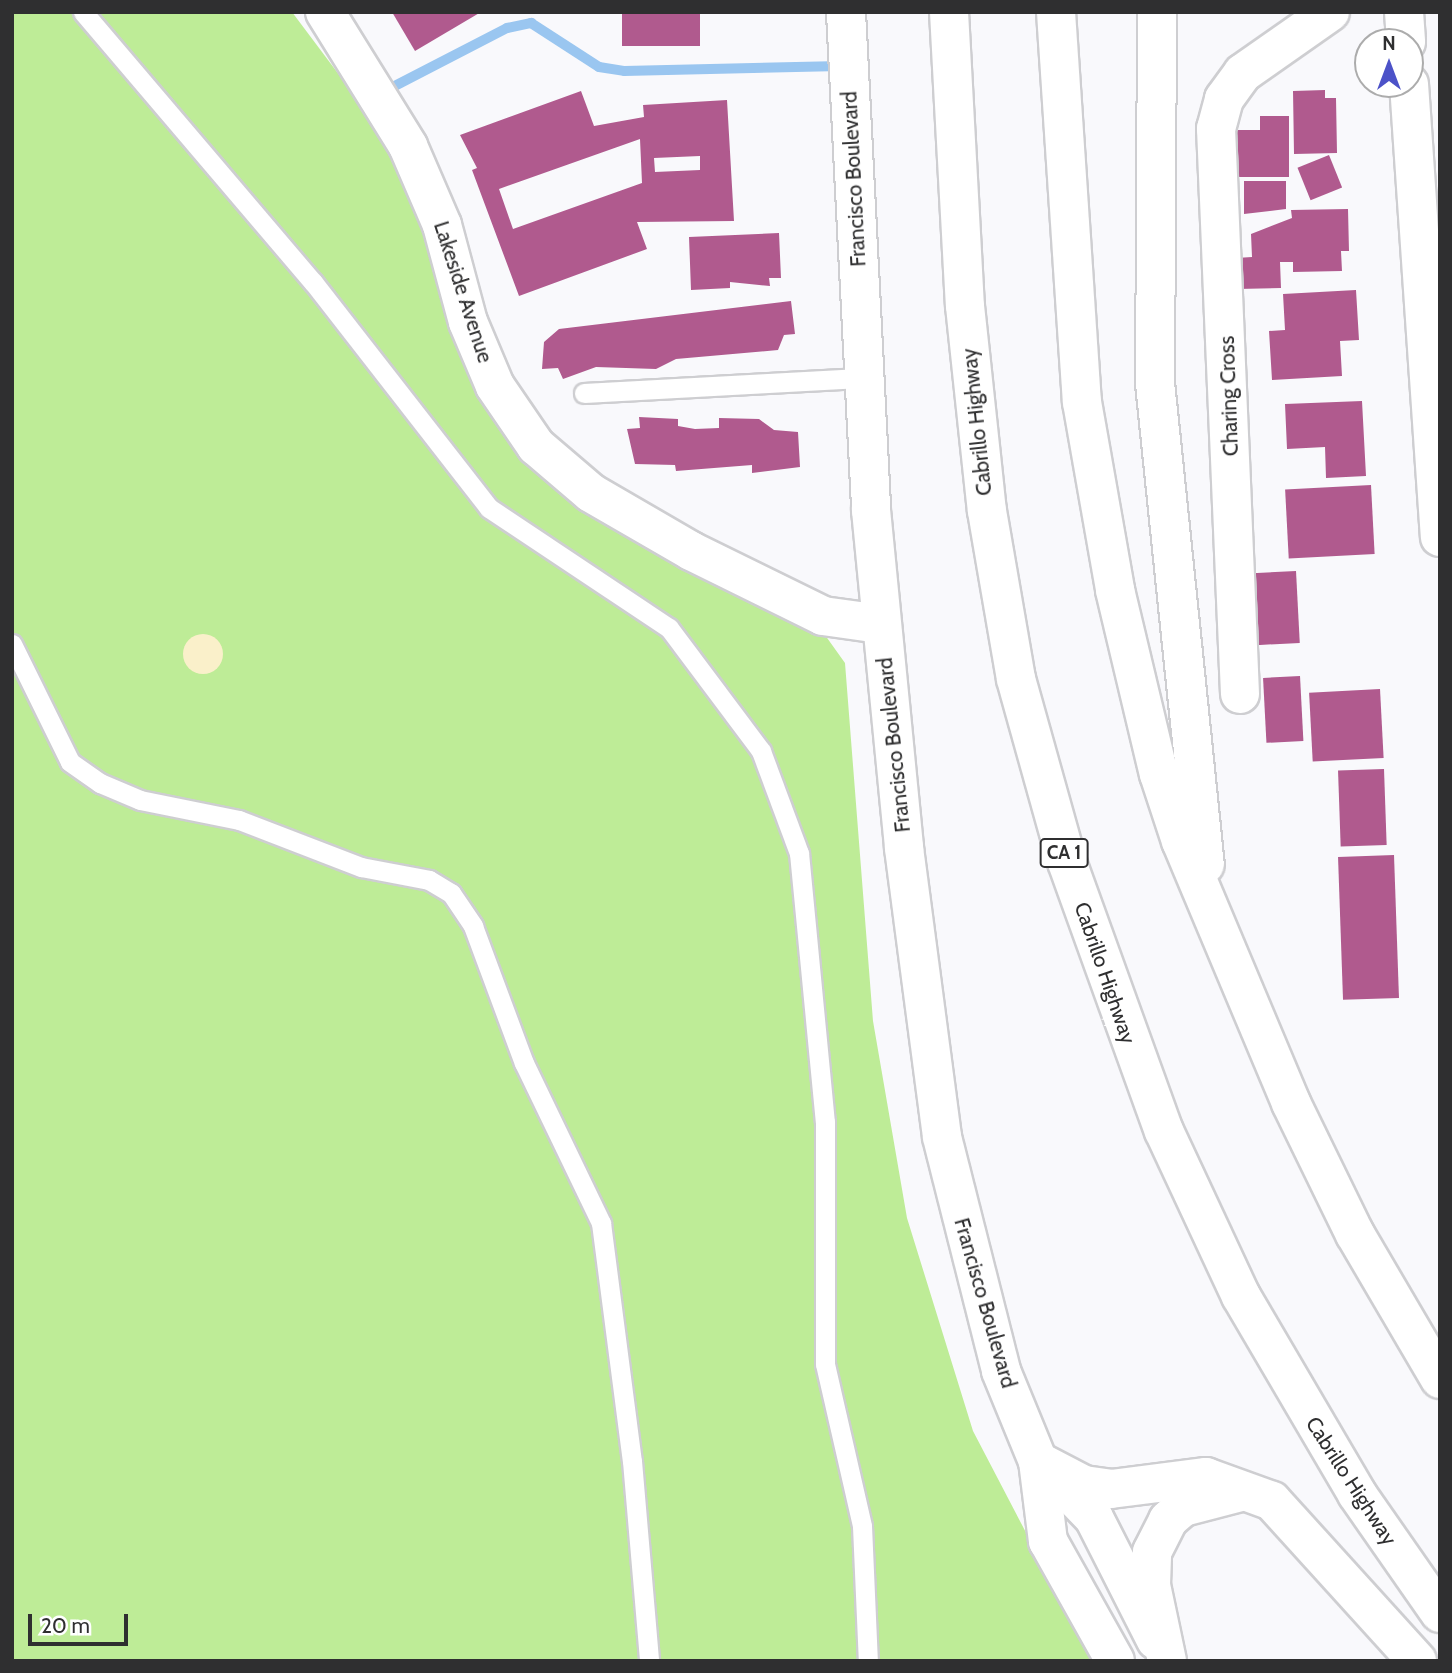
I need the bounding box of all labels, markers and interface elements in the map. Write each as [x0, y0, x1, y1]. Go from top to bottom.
north arrow [1354, 28, 1424, 98]
text: N [1382, 32, 1396, 55]
street label: Francisco Boulevard [837, 91, 871, 267]
street label: Lakeside Avenue [428, 218, 498, 366]
street label: Charing Cross [1214, 335, 1244, 457]
street label: Cabrillo Highway [957, 347, 997, 497]
street label: Francisco Boulevard [872, 656, 916, 834]
road number: CA 1 [1040, 838, 1088, 868]
street label: Cabrillo Highway [1069, 899, 1141, 1047]
street label: Francisco Boulevard [949, 1215, 1021, 1391]
street label: Cabrillo Highway [1300, 1412, 1402, 1550]
scale bar [32, 1600, 131, 1644]
text: 20 m [41, 1613, 90, 1638]

